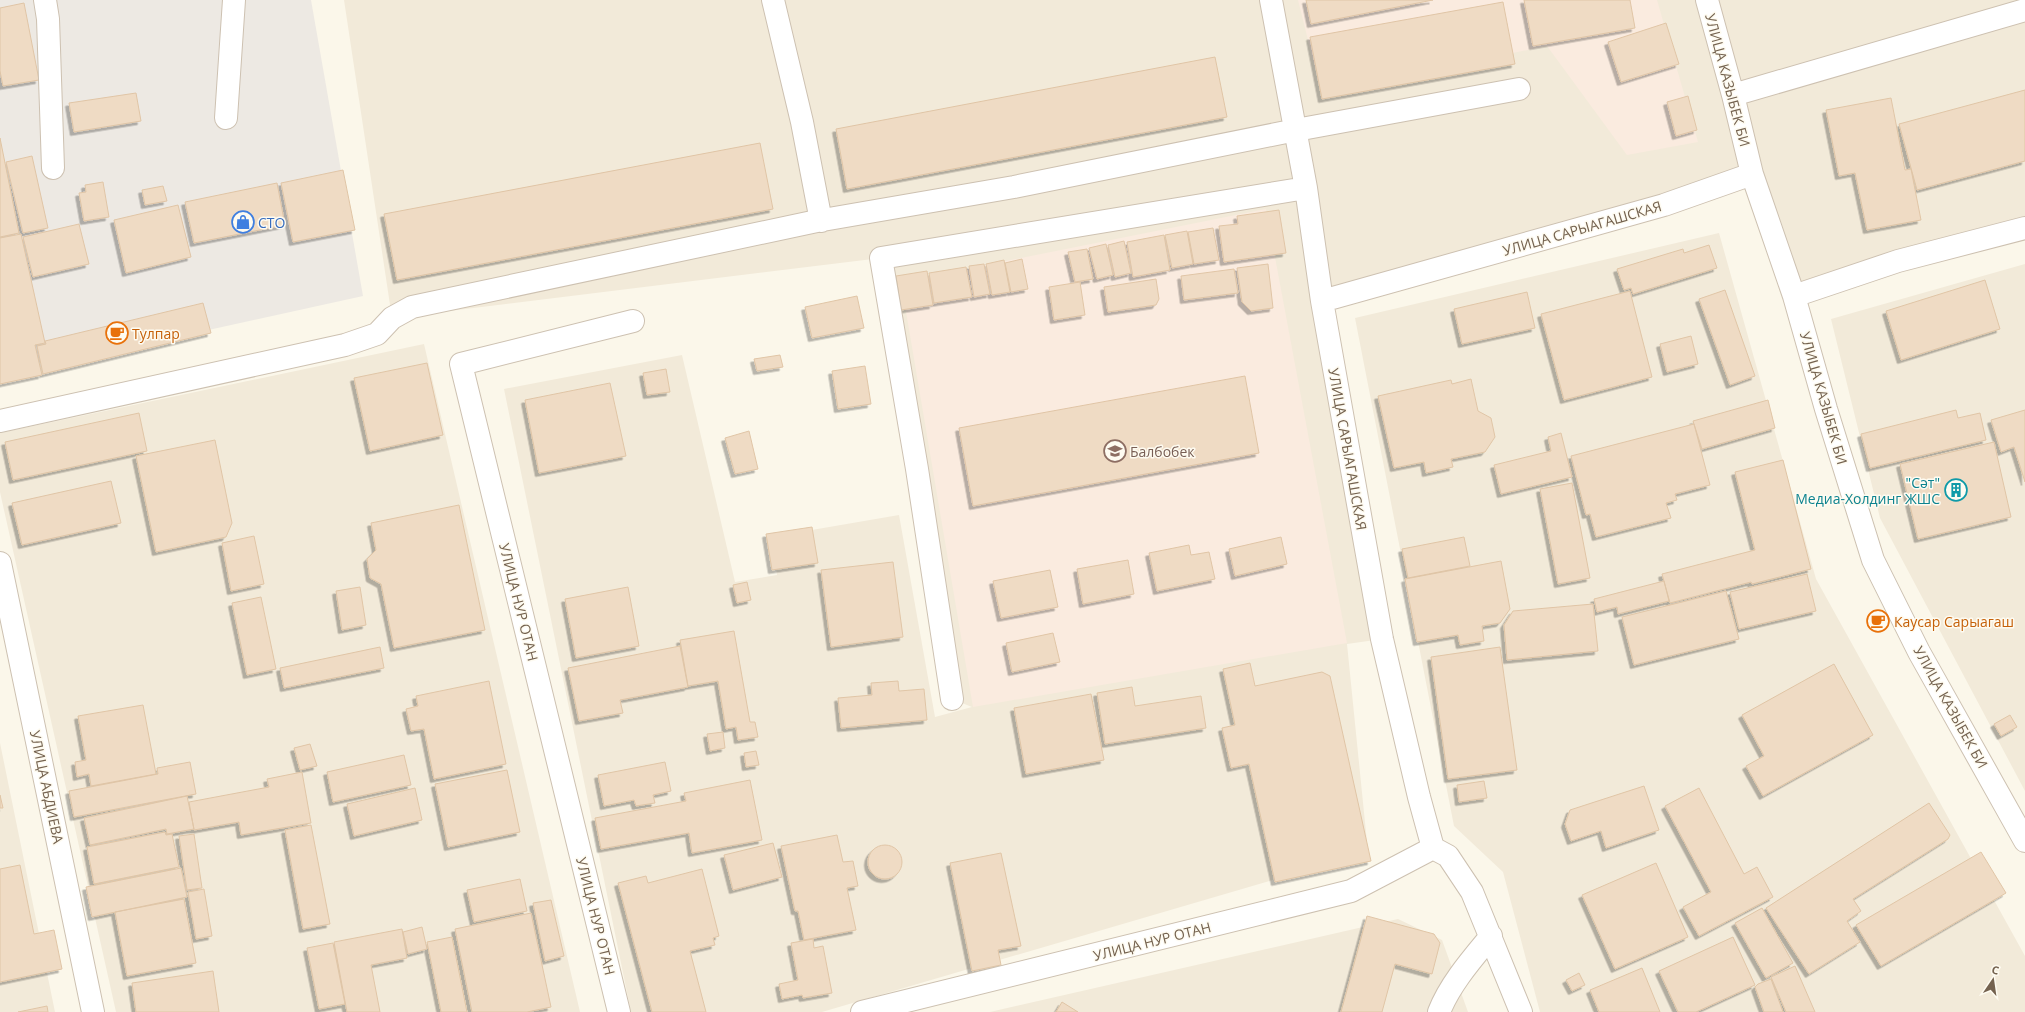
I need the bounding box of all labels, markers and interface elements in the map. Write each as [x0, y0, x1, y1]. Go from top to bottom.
street label: УЛИЦА КАЗЫБЕК БИ [1701, 11, 1755, 149]
street label: УЛИЦА САРЫАГАШСКАЯ [1500, 196, 1664, 260]
shop icon: СТО [230, 209, 256, 235]
place label: СТО [258, 213, 286, 232]
cafe icon: Тулпар [104, 320, 130, 346]
place label: Тулпар [132, 324, 180, 343]
street label: УЛИЦА КАЗЫБЕК БИ [1796, 329, 1852, 467]
street label: УЛИЦА САРЫАГАШСКАЯ [1324, 366, 1372, 532]
school or university icon: Балбобек [1102, 438, 1128, 464]
place label: Балбобек [1130, 442, 1195, 461]
place label: "Сәт" Медиа-Холдинг ЖШС [1795, 473, 1940, 508]
building icon: "Сәт" Медиа-Холдинг ЖШС [1943, 477, 1969, 503]
street label: УЛИЦА НУР ОТАН [495, 541, 543, 663]
cafe icon: Каусар Сарыагаш [1865, 608, 1891, 634]
place label: Каусар Сарыагаш [1894, 612, 2014, 631]
street label: УЛИЦА КАЗЫБЕК БИ [1909, 642, 1993, 772]
street label: УЛИЦА АБДИЕВА [26, 729, 68, 845]
street label: УЛИЦА НУР ОТАН [572, 855, 620, 977]
street label: УЛИЦА НУР ОТАН [1091, 917, 1213, 965]
north arrow [1973, 960, 2013, 1000]
text: С [1990, 962, 2000, 978]

